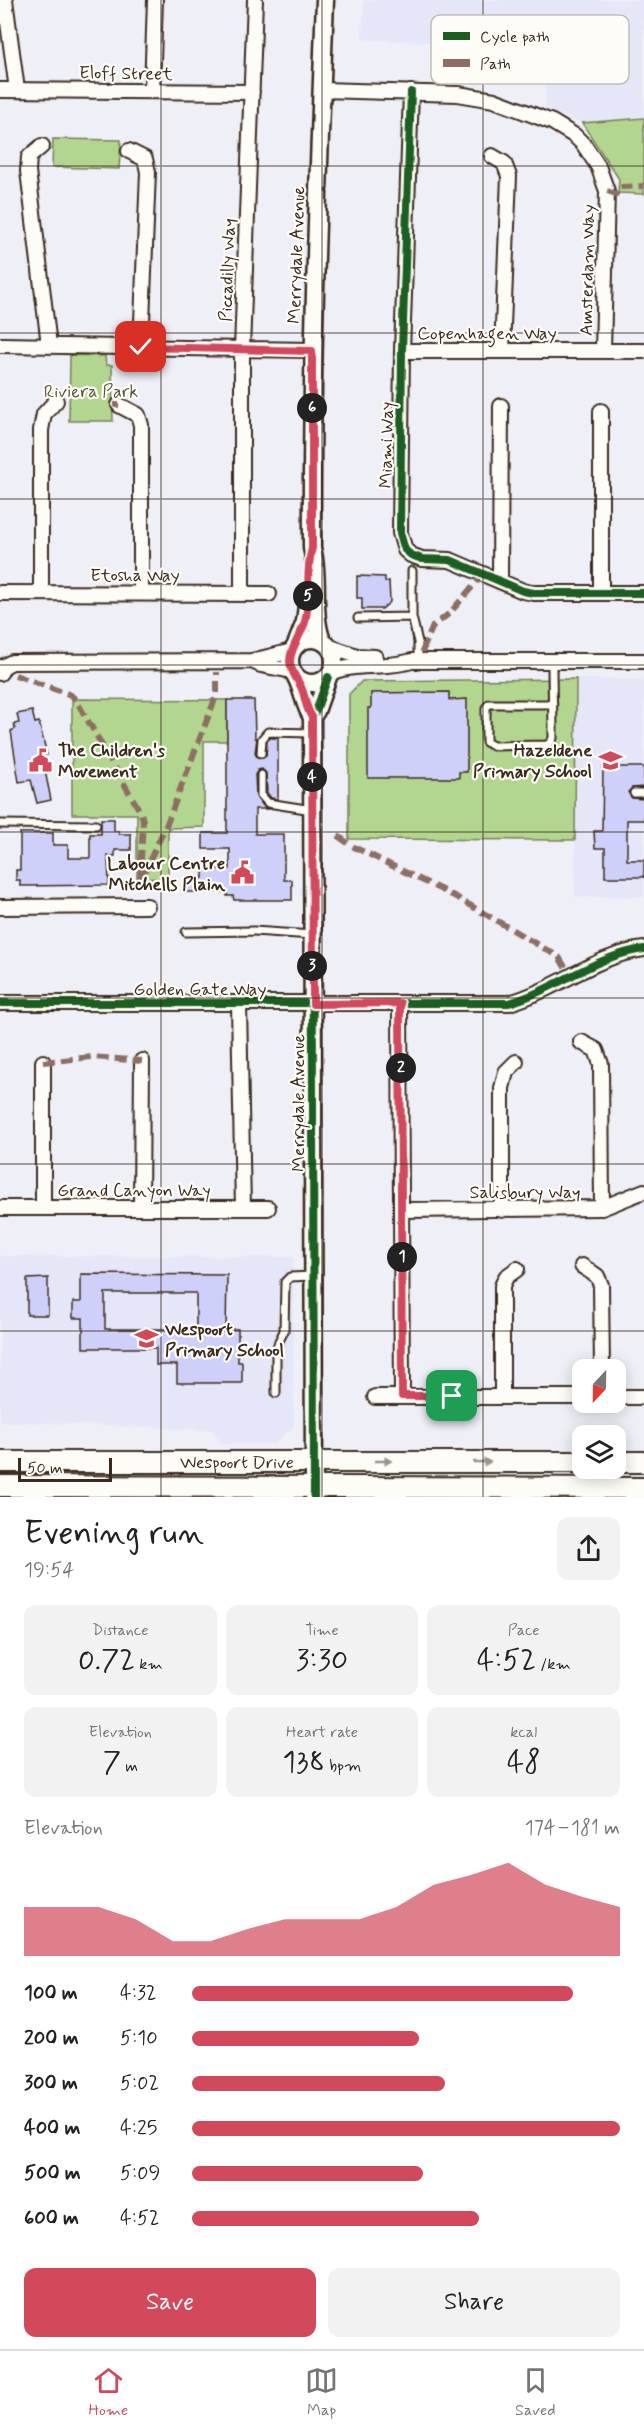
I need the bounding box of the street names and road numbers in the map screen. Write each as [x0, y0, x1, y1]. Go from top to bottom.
street label: Eloff Street [79, 61, 173, 87]
street label: Merrydale Avenue [283, 186, 311, 324]
street label: Amsterdam Way [575, 204, 601, 336]
street label: Piccadilly Way [214, 218, 242, 322]
street label: Copenhagen Way [417, 322, 557, 348]
street label: Miami Way [374, 401, 400, 489]
street label: Etosha Way [90, 564, 180, 588]
street label: Golden Gate Way [134, 978, 266, 1002]
street label: Merrydale Avenue [287, 1034, 311, 1172]
street label: Grand Canyon Way [57, 1179, 211, 1203]
street label: Salisbury Way [469, 1181, 581, 1205]
street label: Wespoort Drive [180, 1451, 294, 1475]

